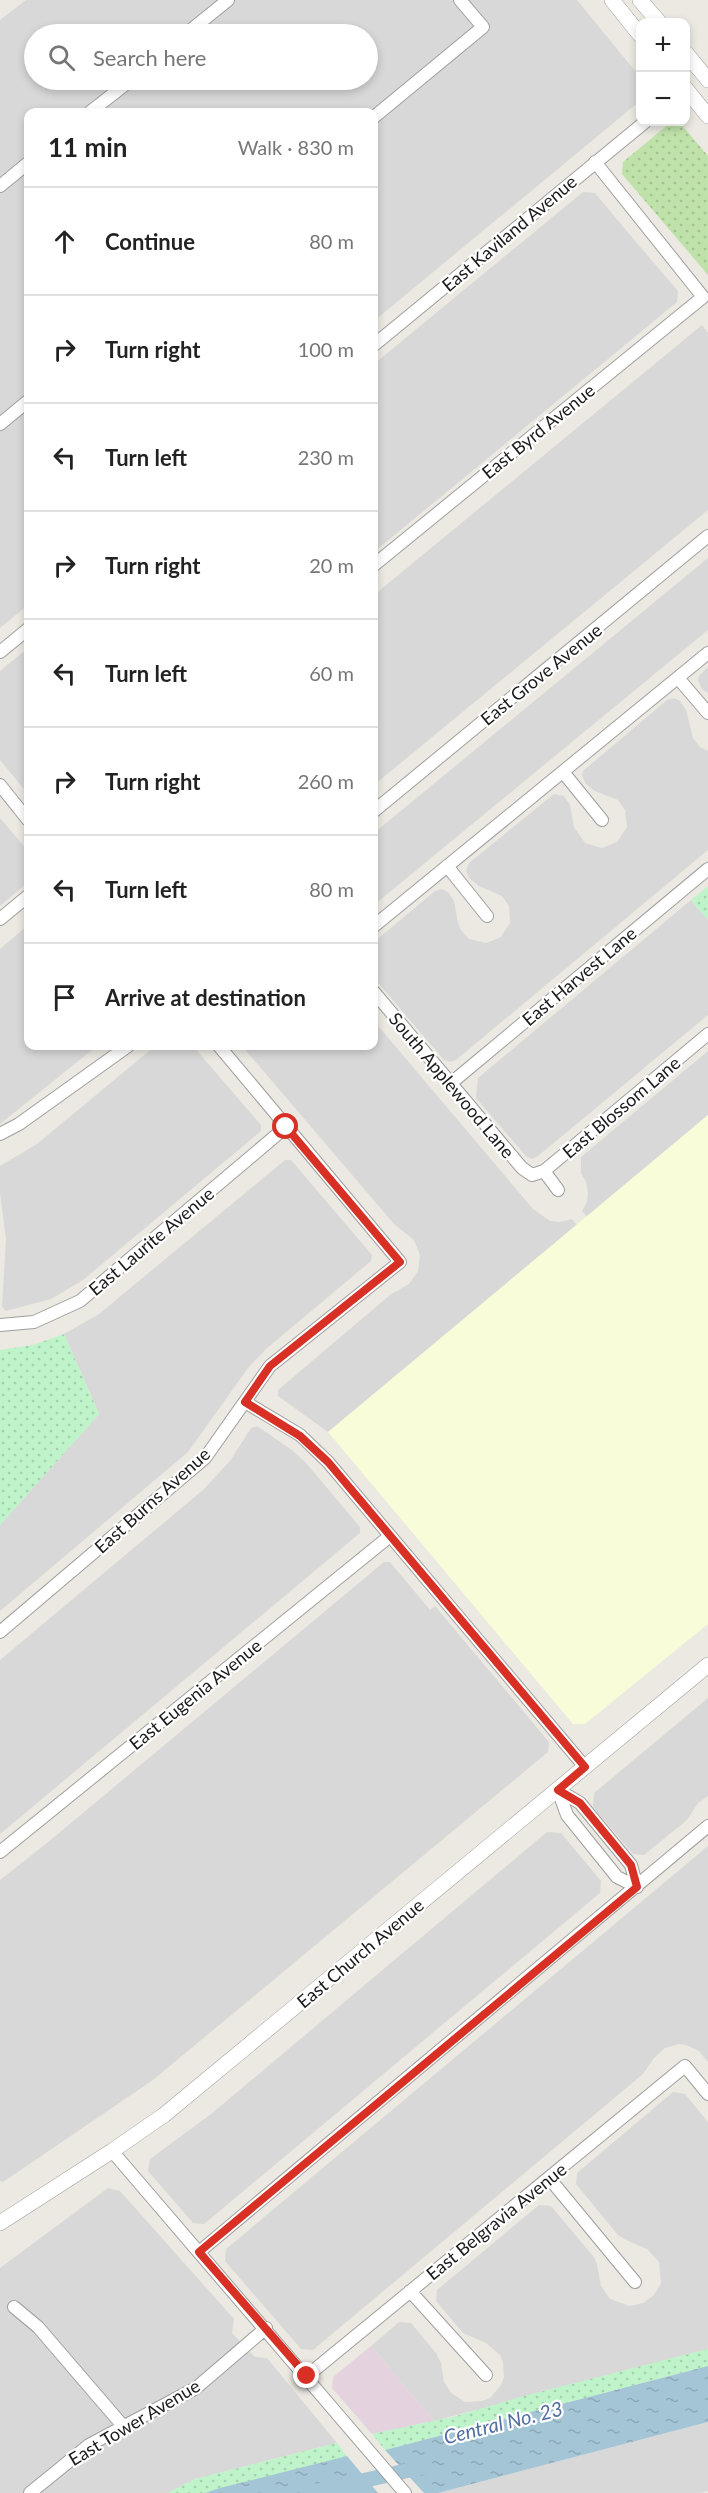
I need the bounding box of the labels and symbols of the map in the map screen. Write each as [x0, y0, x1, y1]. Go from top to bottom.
street label: East Kaviland Avenue [437, 170, 581, 296]
street label: East Byrd Avenue [477, 379, 599, 483]
street label: East Grove Avenue [476, 618, 606, 730]
street label: East Harvest Lane [517, 922, 641, 1030]
street label: South Applewood Lane [385, 1008, 519, 1162]
street label: East Blossom Lane [558, 1051, 684, 1163]
route start [272, 1113, 298, 1139]
street label: East Laurite Avenue [84, 1182, 218, 1300]
street label: East Burns Avenue [90, 1442, 214, 1558]
street label: East Eugenia Avenue [124, 1634, 266, 1754]
street label: East Church Avenue [292, 1894, 428, 2012]
street label: East Belgravia Avenue [421, 2158, 571, 2284]
route end [293, 2362, 319, 2388]
street label: East Tower Avenue [64, 2374, 204, 2470]
water label: Central No. 23 [441, 2396, 565, 2448]

